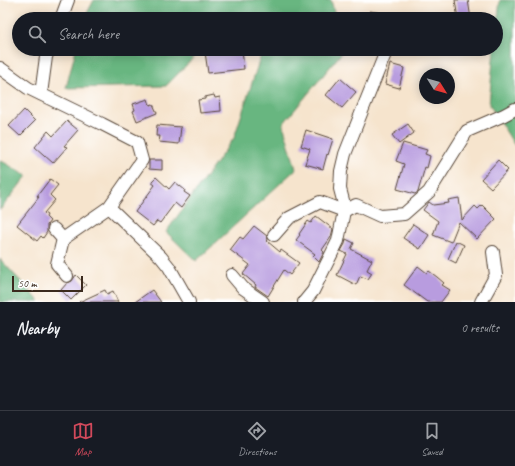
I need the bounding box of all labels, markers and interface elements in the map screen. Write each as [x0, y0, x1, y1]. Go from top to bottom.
search box [12, 12, 503, 56]
icon: search [26, 23, 48, 45]
text: Search here [58, 25, 119, 44]
north arrow [419, 68, 455, 104]
scale bar [12, 274, 83, 293]
text: 50 m [18, 276, 37, 290]
text: Nearby [16, 318, 59, 339]
text: 0 results [461, 320, 499, 336]
tab: Map [72, 420, 94, 458]
tab: Directions [238, 420, 277, 458]
tab: Saved [421, 420, 443, 458]

